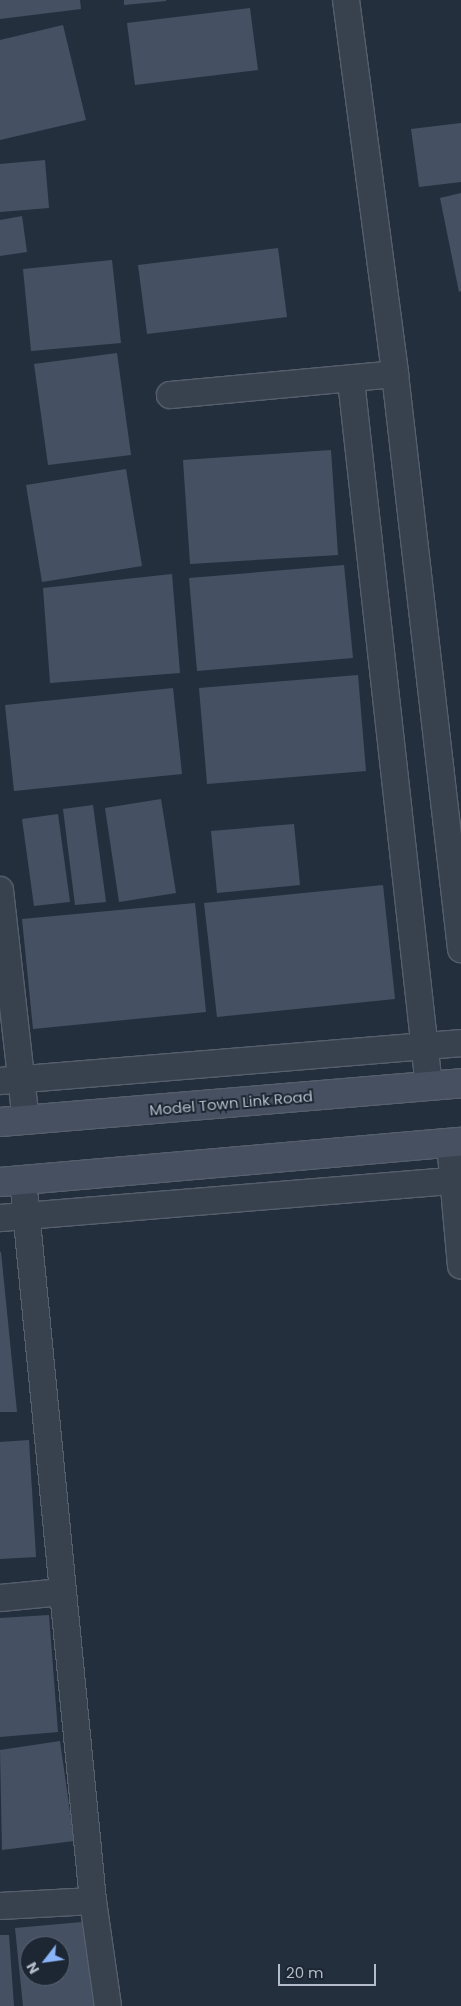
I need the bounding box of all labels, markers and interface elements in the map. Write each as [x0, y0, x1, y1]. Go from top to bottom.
street label: Model Town Link Road [149, 1087, 313, 1119]
north arrow [20, 1936, 70, 1986]
scale bar [281, 1954, 378, 1986]
text: N [22, 1958, 44, 1978]
text: 20 m [286, 1962, 324, 1983]

